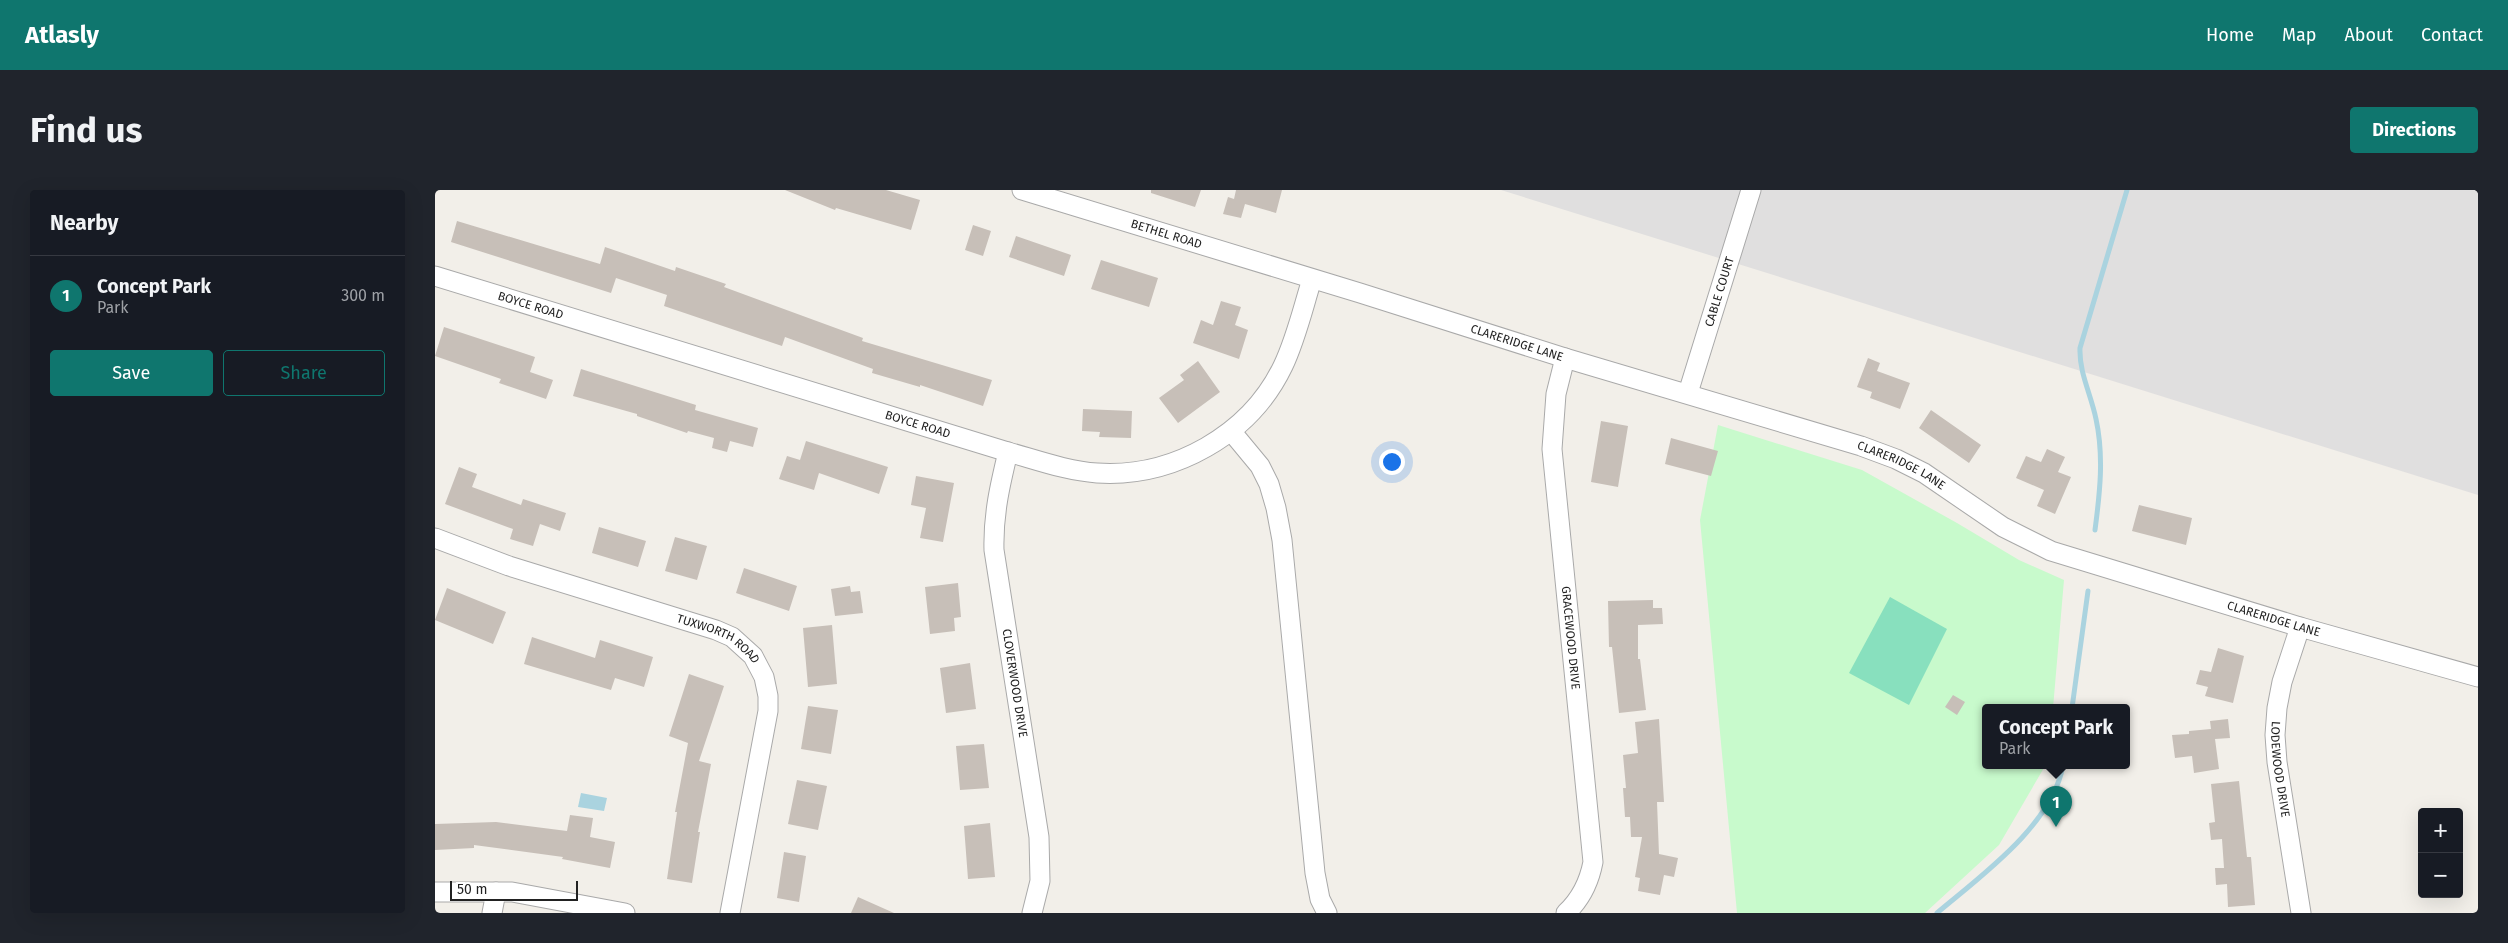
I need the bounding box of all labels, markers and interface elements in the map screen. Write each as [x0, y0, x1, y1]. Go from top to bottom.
text: Atlasly [25, 21, 99, 49]
text: Home [2206, 24, 2254, 46]
text: Map [2282, 24, 2316, 46]
text: About [2344, 24, 2393, 46]
text: Contact [2421, 24, 2483, 46]
button: Directions [2350, 107, 2478, 153]
text: Find us [30, 109, 142, 151]
text: Nearby [50, 210, 118, 236]
street label: BETHEL ROAD [1129, 217, 1204, 252]
street label: CABLE COURT [1702, 254, 1737, 328]
text: Concept Park [97, 275, 211, 298]
text: 1 [62, 286, 70, 305]
text: 300 m [341, 286, 385, 305]
street label: BOYCE ROAD [496, 289, 565, 322]
text: Park [97, 298, 129, 317]
street label: CLARERIDGE LANE [1469, 322, 1565, 364]
button: Save [50, 350, 213, 396]
button: Share [223, 350, 385, 396]
street label: BOYCE ROAD [883, 408, 952, 441]
street label: CLARERIDGE LANE [1856, 438, 1948, 493]
your location [1379, 449, 1405, 475]
street label: GRACEWOOD DRIVE [1559, 585, 1583, 690]
street label: CLARERIDGE LANE [2225, 598, 2322, 639]
street label: TUXWORTH ROAD [675, 611, 763, 666]
street label: CLOVERWOOD DRIVE [999, 628, 1030, 738]
popup [1982, 704, 2130, 769]
text: Concept Park [1999, 716, 2113, 739]
street label: LODEWOOD DRIVE [2268, 721, 2293, 818]
text: Park [1999, 739, 2031, 758]
pin: 1 [2040, 786, 2072, 827]
map controls [2418, 808, 2463, 898]
button: + [2418, 808, 2463, 853]
button: − [2418, 853, 2463, 898]
scale bar [450, 878, 577, 901]
text: 50 m [457, 881, 488, 898]

